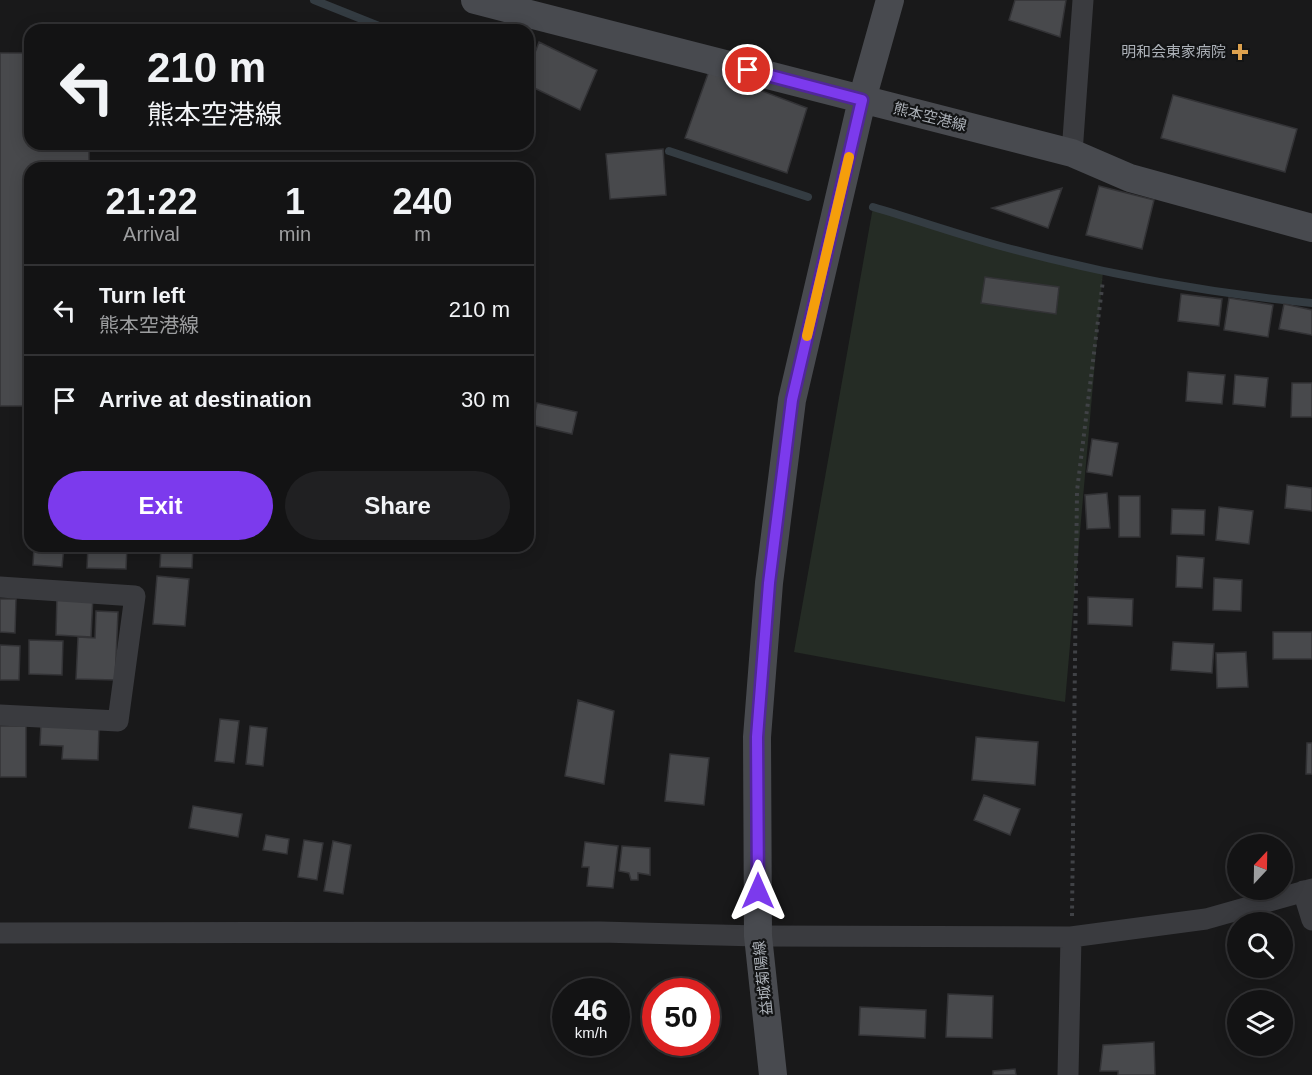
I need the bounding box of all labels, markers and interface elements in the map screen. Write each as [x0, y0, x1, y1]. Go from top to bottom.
place label: 明和会東家病院 [1121, 43, 1226, 60]
marker: 明和会東家病院 [1231, 43, 1249, 61]
text: 210 m [147, 44, 266, 91]
pin [722, 44, 773, 95]
icon: left [48, 48, 126, 126]
icon: arrive [731, 53, 764, 86]
street label: 熊本空港線 [892, 99, 969, 134]
text: 熊本空港線 [147, 100, 282, 130]
text: 21:22 [105, 181, 197, 222]
text: 1 [285, 181, 305, 222]
text: 240 [392, 181, 453, 222]
text: Arrival [123, 223, 180, 245]
text: min [279, 223, 311, 245]
text: m [414, 223, 431, 245]
text: Turn left [99, 283, 185, 308]
icon: left [48, 294, 81, 327]
text: 210 m [449, 297, 510, 322]
text: 熊本空港線 [99, 314, 199, 336]
icon: arrive [48, 384, 81, 417]
text: Arrive at destination [99, 387, 312, 412]
text: 30 m [461, 387, 510, 412]
button: Exit [48, 471, 273, 540]
button: Share [285, 471, 510, 540]
north arrow [1227, 834, 1293, 900]
map controls [1227, 834, 1293, 1056]
position arrow [726, 859, 790, 923]
button: search [1227, 912, 1293, 978]
street label: 益城菊陽線 [750, 940, 775, 1016]
speed limit sign: 50 [642, 978, 720, 1056]
button: layers [1227, 990, 1293, 1056]
text: 46 [574, 993, 608, 1026]
text: km/h [575, 1024, 607, 1041]

